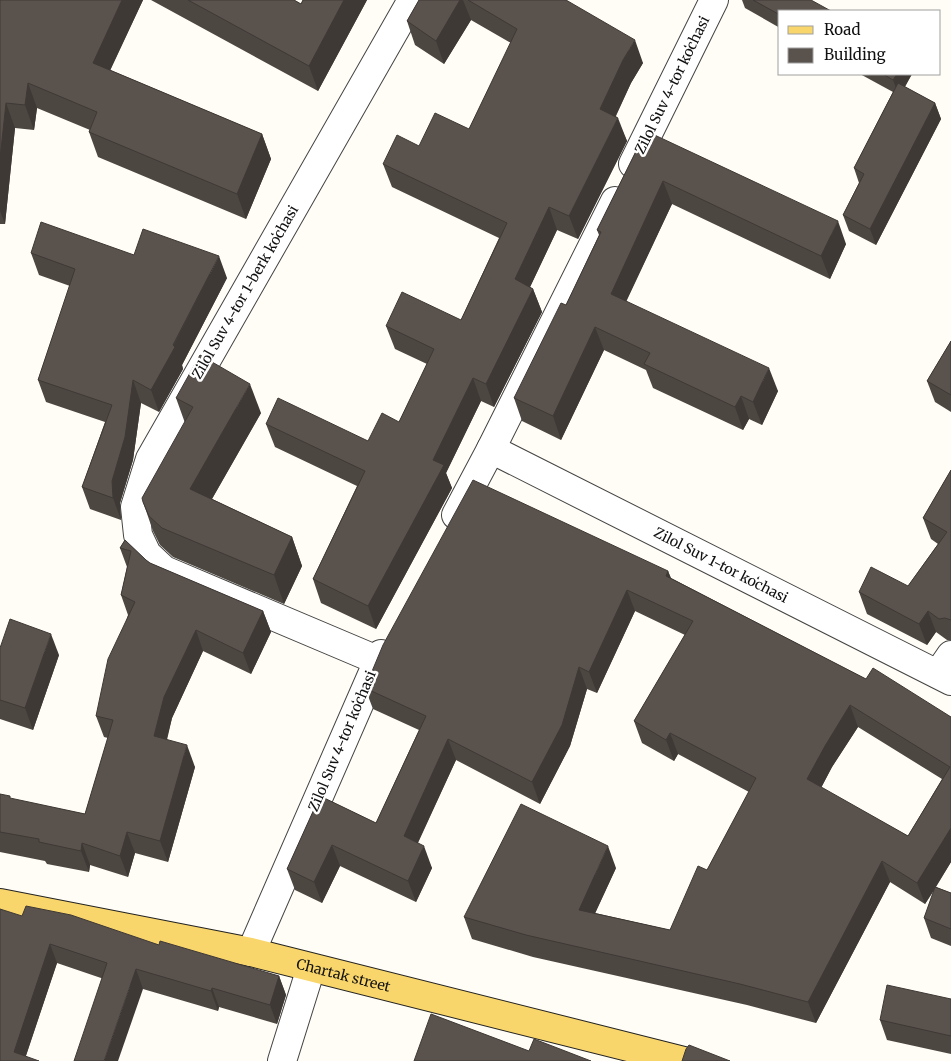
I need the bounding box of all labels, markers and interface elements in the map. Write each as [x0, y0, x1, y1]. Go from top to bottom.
legend [778, 10, 941, 75]
street label: Zilol Suv 4-tor koʻchasi [631, 13, 713, 157]
text: Road [824, 20, 860, 39]
text: Building [824, 45, 886, 64]
street label: Zilol Suv 4-tor 1-berk koʻchasi [188, 202, 302, 382]
street label: Zilol Suv 1-tor koʻchasi [651, 523, 792, 607]
street label: Zilol Suv 4-tor koʻchasi [304, 667, 380, 814]
street label: Chartak street [295, 955, 393, 996]

